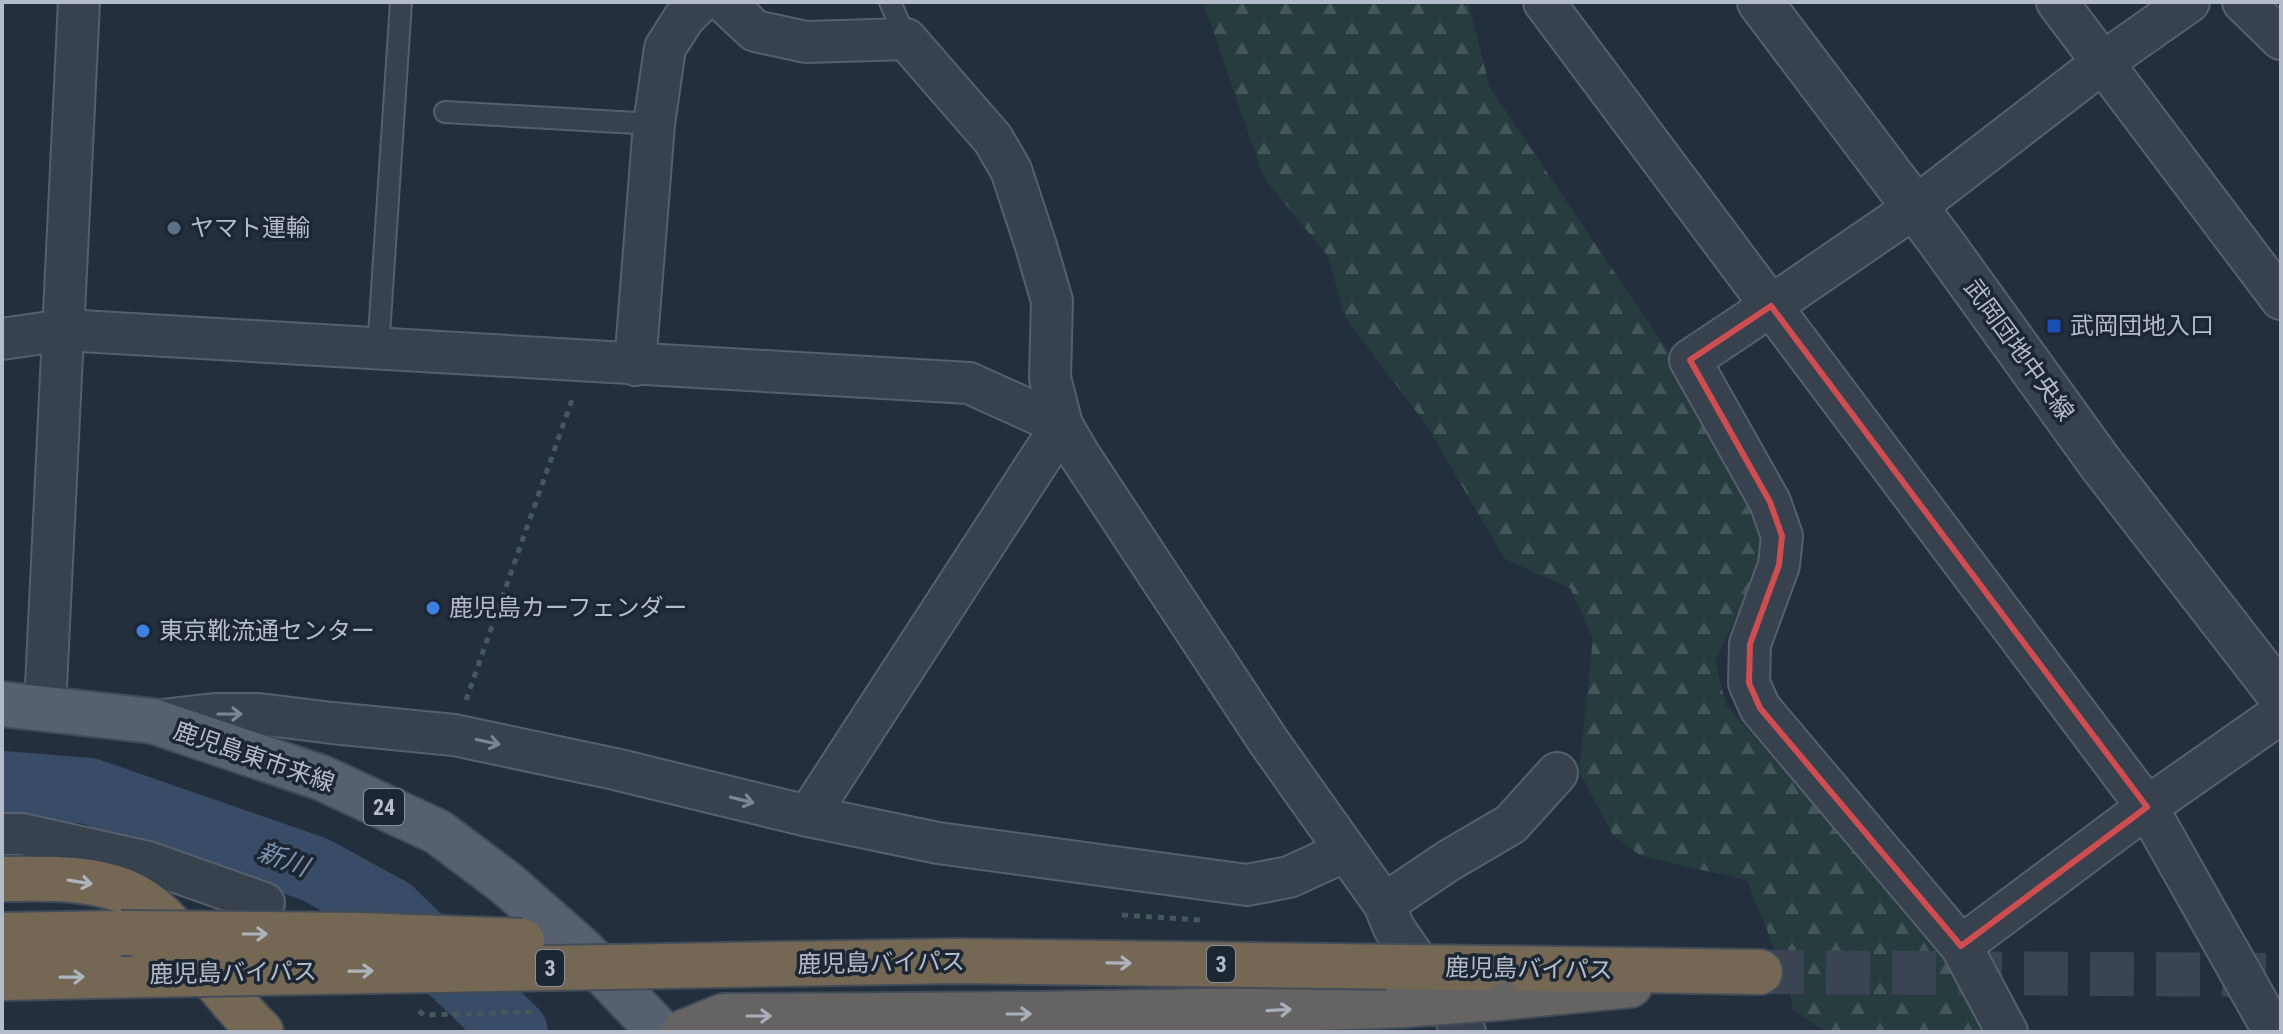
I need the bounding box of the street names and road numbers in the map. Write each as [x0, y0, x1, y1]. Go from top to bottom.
street label: 武岡団地中央線 [1958, 274, 2080, 426]
street label: 鹿児島東市来線 [170, 716, 338, 798]
road number: 24 [364, 789, 404, 825]
road number: 3 [1207, 946, 1235, 982]
street label: 鹿児島バイパス [797, 948, 965, 978]
road number: 3 [536, 950, 564, 986]
street label: 鹿児島バイパス [1445, 954, 1613, 984]
street label: 鹿児島バイパス [149, 958, 317, 988]

